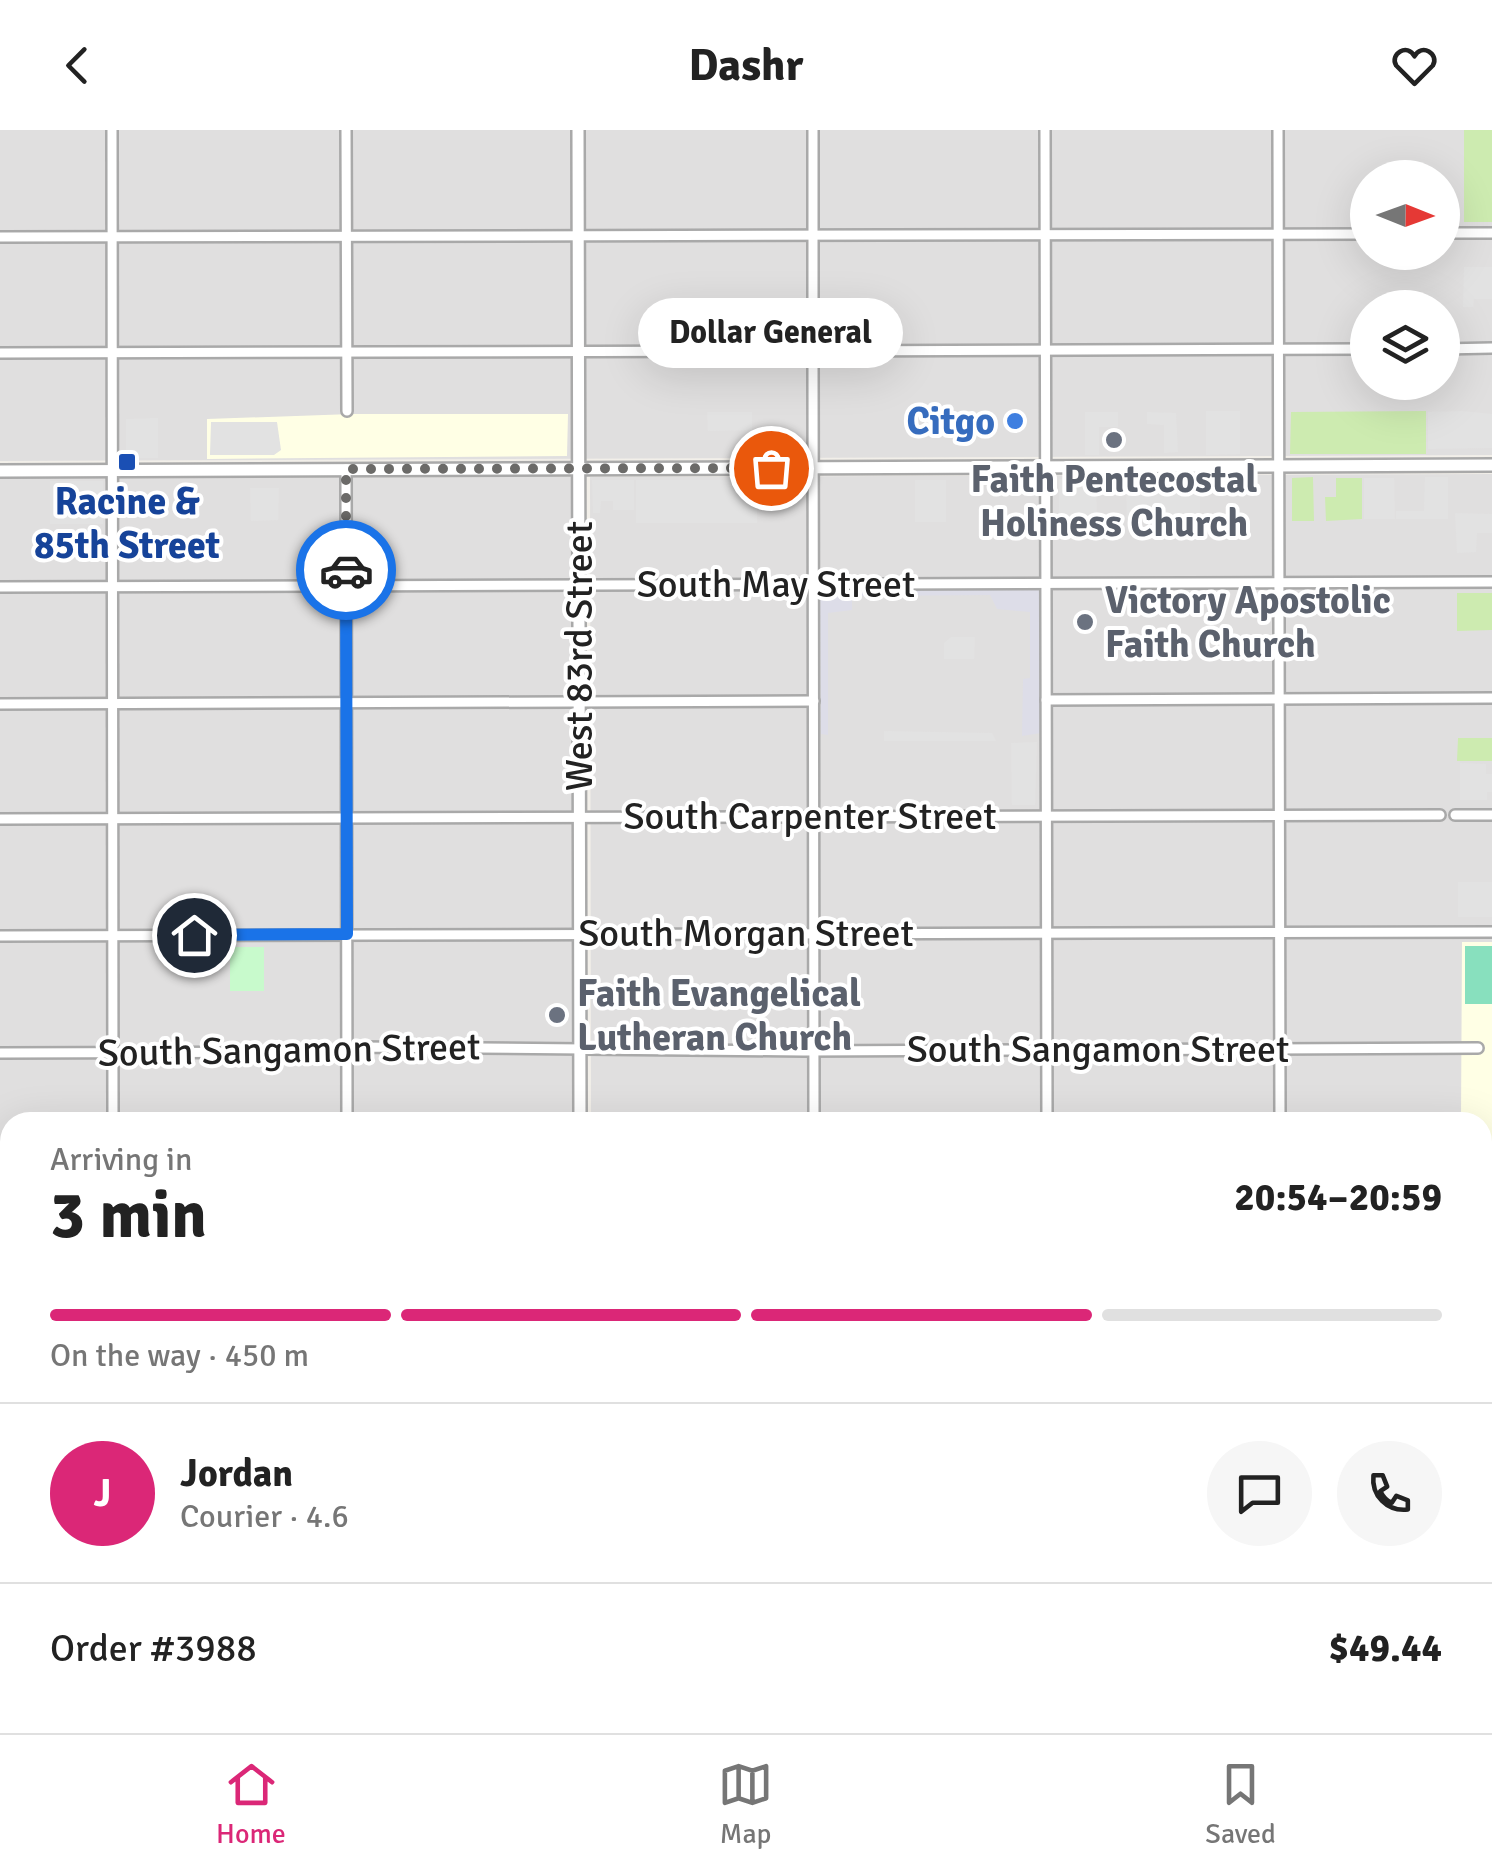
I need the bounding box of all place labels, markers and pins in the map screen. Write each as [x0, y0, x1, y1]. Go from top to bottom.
callout: Dollar General [638, 298, 904, 368]
place label: Citgo [906, 398, 995, 445]
marker: Citgo [1004, 410, 1026, 432]
pin [729, 426, 814, 511]
marker: Faith Pentecostal Holiness Church [1103, 429, 1125, 451]
marker: Racine & 85th Street [116, 451, 138, 473]
place label: Faith Pentecostal Holiness Church [971, 456, 1258, 547]
place label: Racine & 85th Street [34, 478, 220, 569]
place label: Victory Apostolic Faith Church [1105, 577, 1391, 668]
marker: Victory Apostolic Faith Church [1074, 611, 1096, 633]
pin [152, 893, 237, 978]
place label: Faith Evangelical Lutheran Church [577, 970, 861, 1061]
marker: Faith Evangelical Lutheran Church [546, 1004, 568, 1026]

